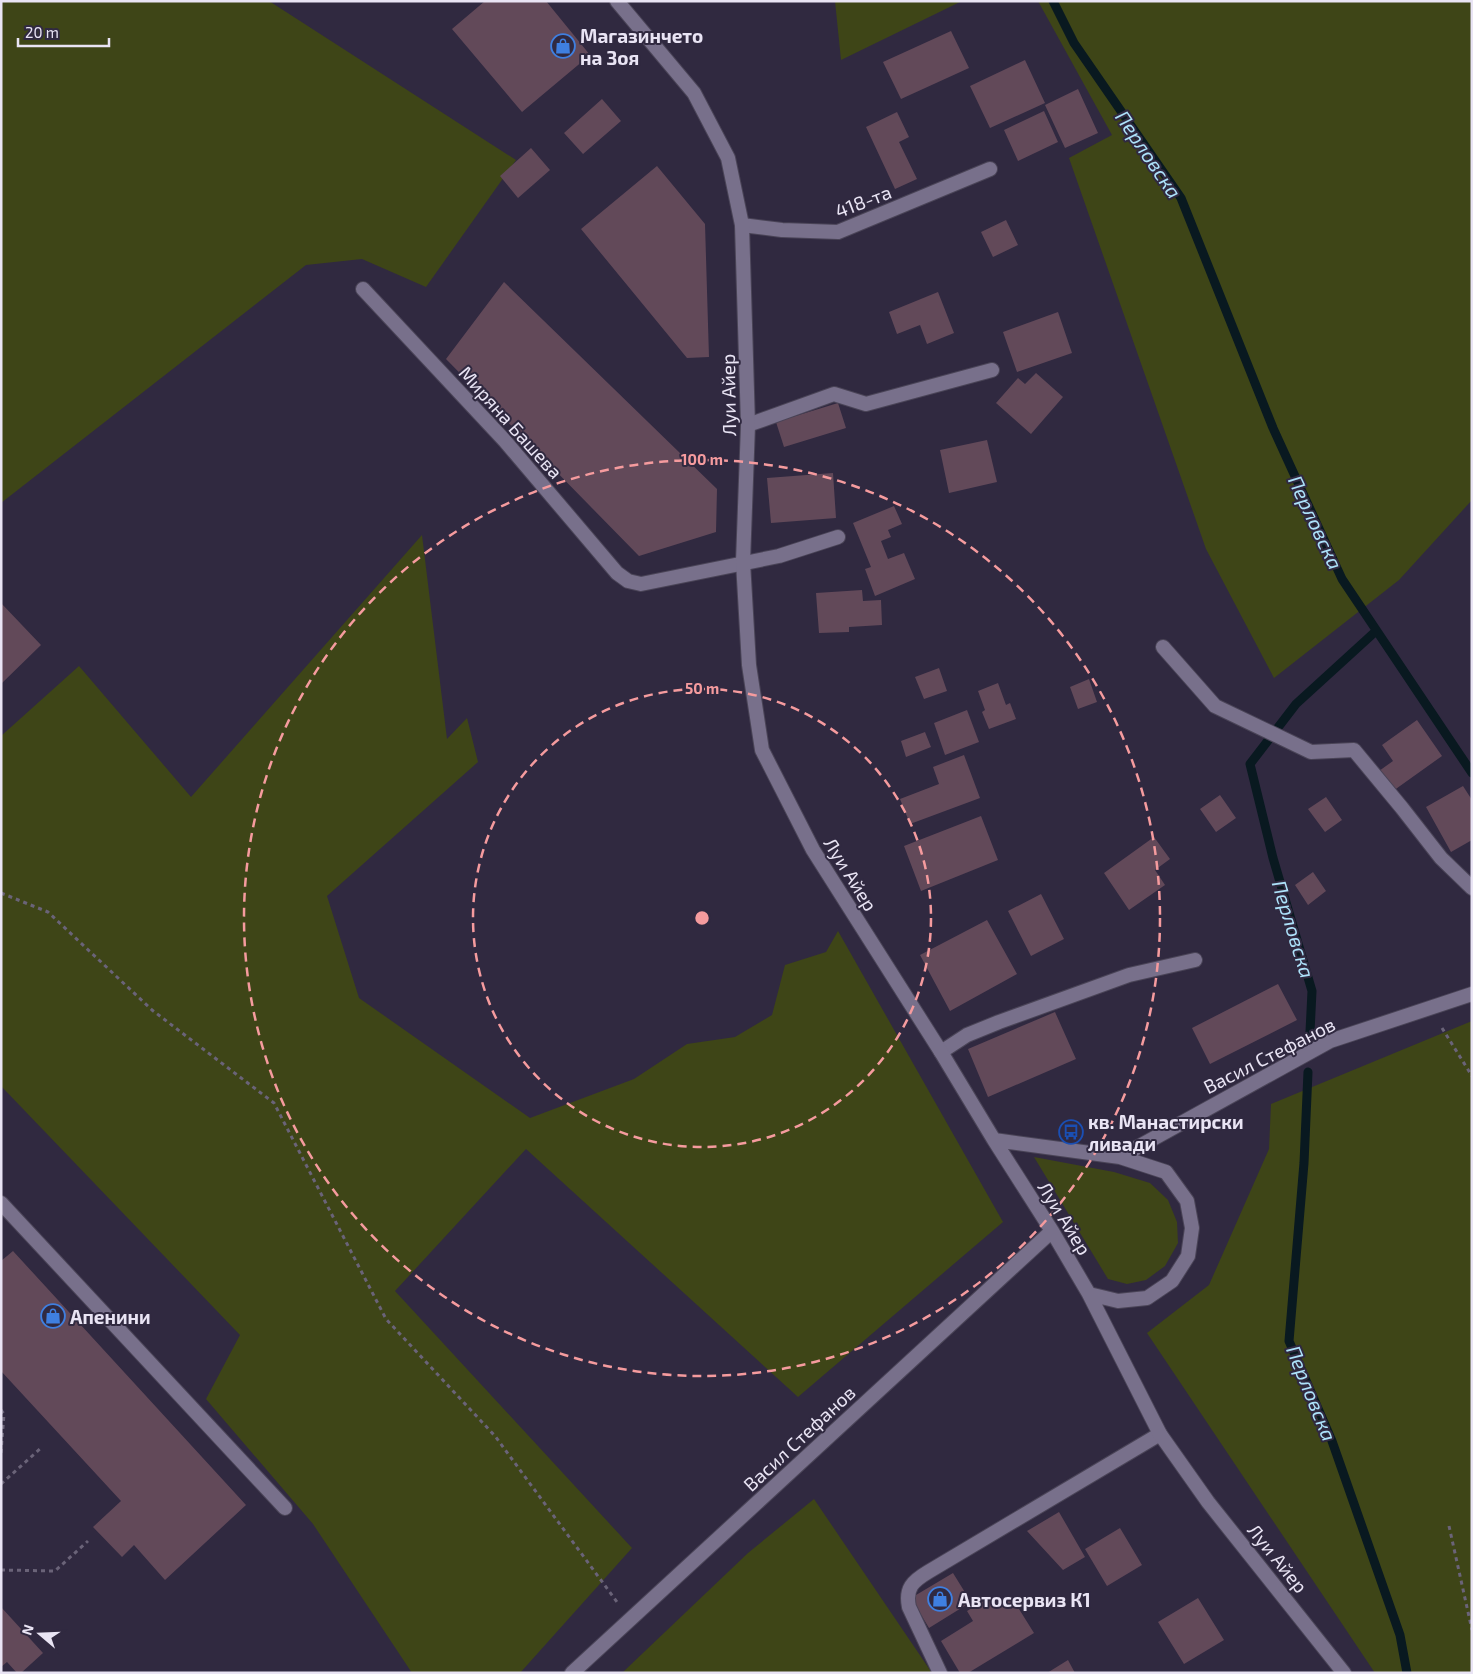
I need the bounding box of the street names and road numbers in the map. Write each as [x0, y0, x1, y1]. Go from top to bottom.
street label: 418-та [832, 180, 894, 222]
street label: Луи Айер [716, 354, 741, 436]
street label: Миряна Башева [454, 361, 568, 483]
street label: Луи Айер [819, 833, 883, 915]
street label: Васил Стефанов [1199, 1012, 1339, 1098]
street label: Луи Айер [1033, 1177, 1097, 1259]
street label: Васил Стефанов [738, 1380, 860, 1496]
street label: Луи Айер [1242, 1519, 1313, 1598]

